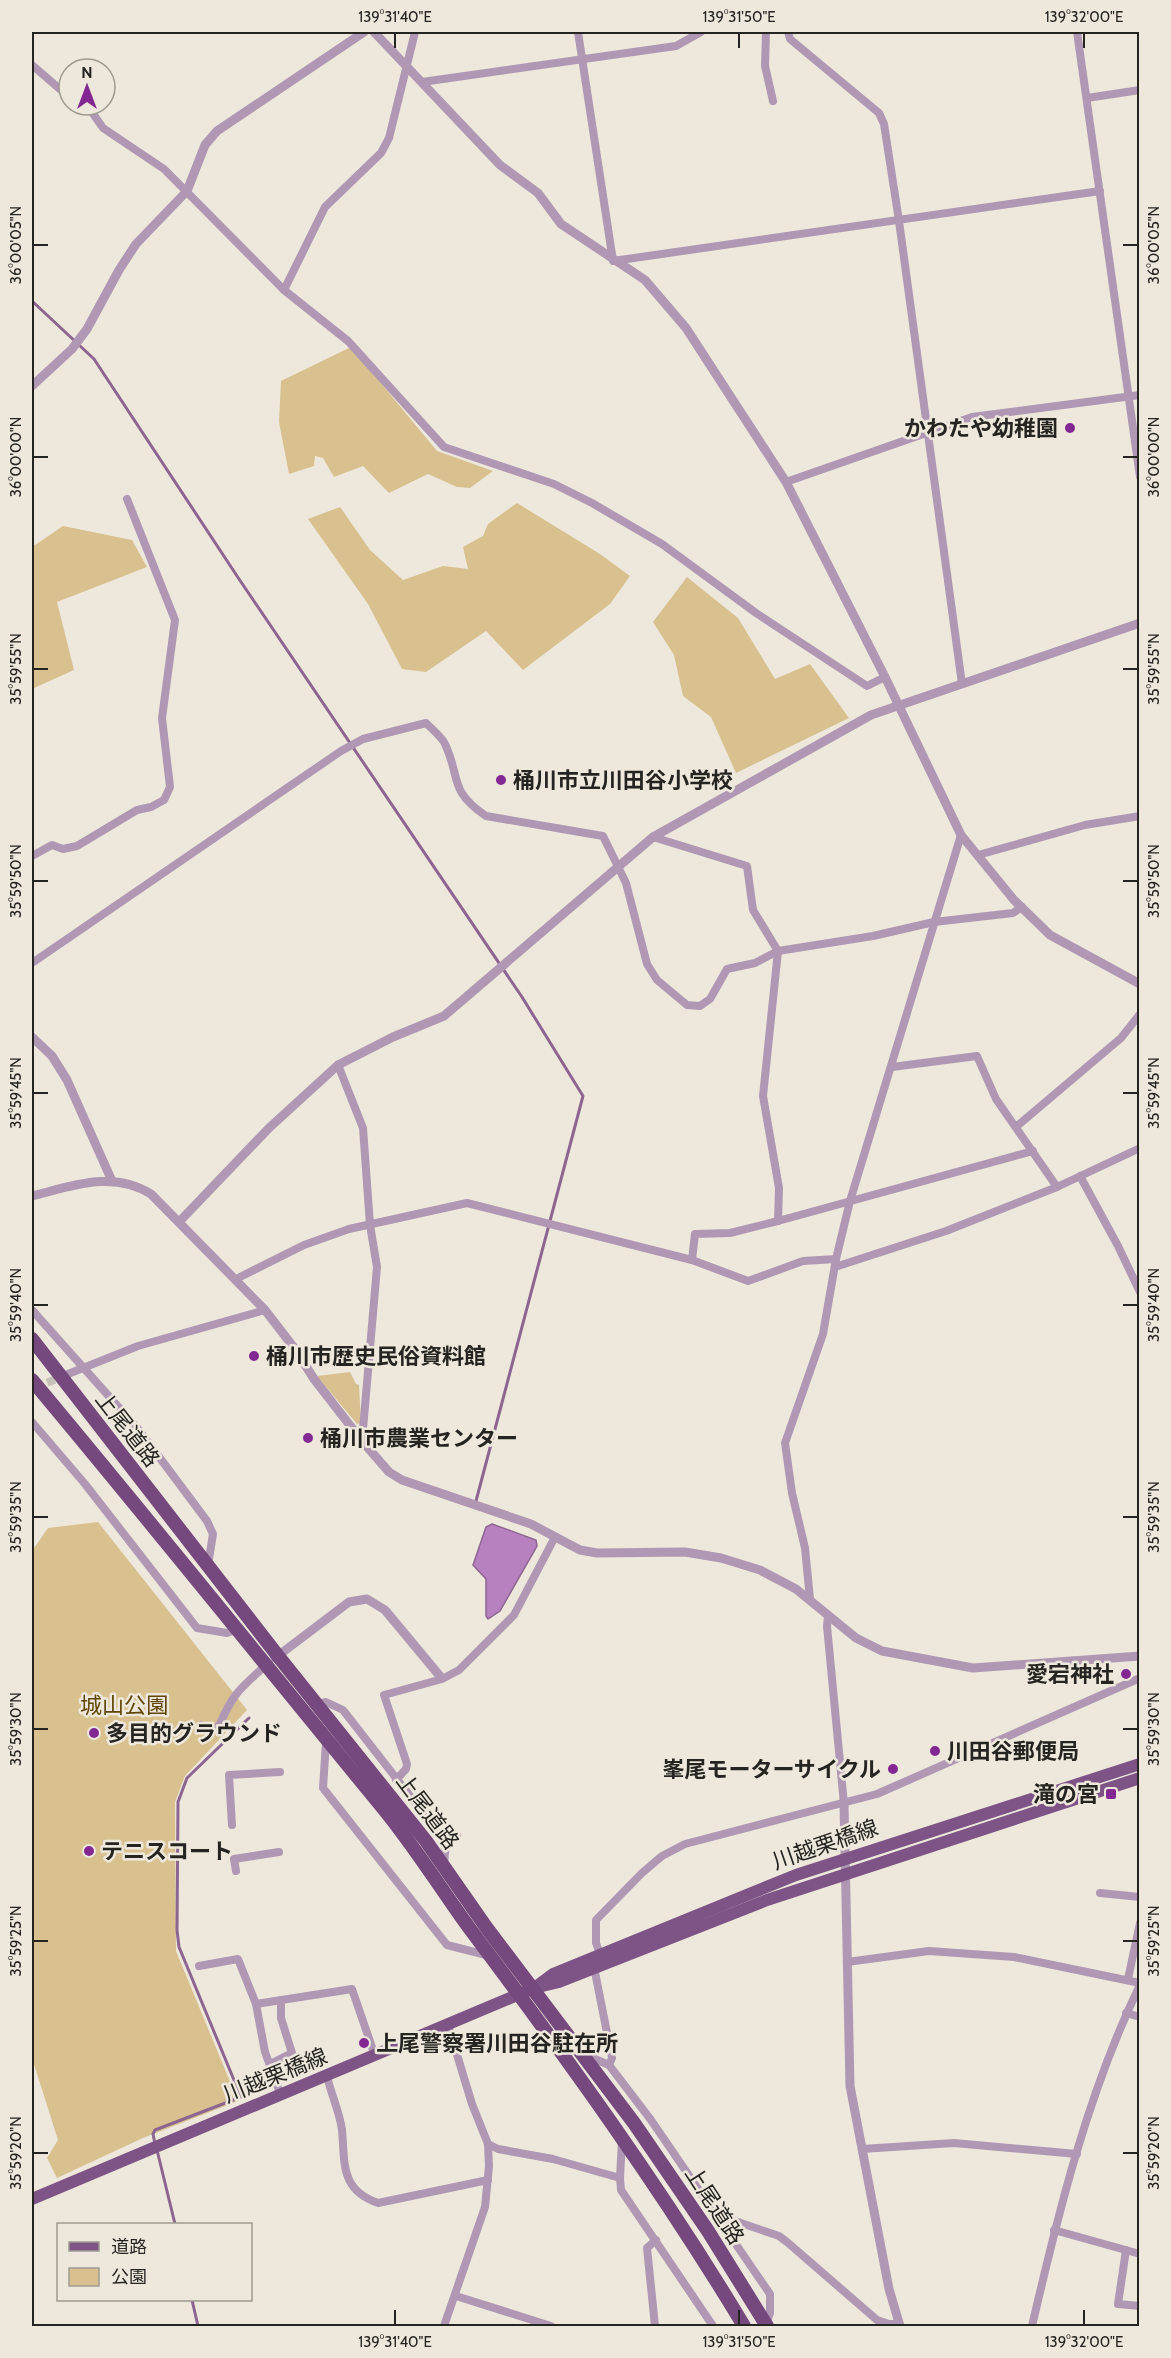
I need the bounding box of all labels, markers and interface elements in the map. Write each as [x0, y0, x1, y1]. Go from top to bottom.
text: 139°31'40"E [358, 8, 432, 26]
text: 139°31'50"E [702, 8, 776, 26]
text: 139°32'00"E [1045, 8, 1123, 26]
north arrow [57, 57, 117, 117]
text: N [81, 63, 93, 82]
text: 36°00'05"N [7, 206, 25, 284]
text: 36°00'05"N [1145, 206, 1163, 284]
place label: かわたや幼稚園 [904, 415, 1058, 442]
text: 36°00'00"N [7, 417, 25, 497]
text: 36°00'00"N [1145, 417, 1163, 497]
marker: かわたや幼稚園 [1063, 421, 1077, 435]
text: 35°59'55"N [7, 633, 25, 705]
text: 35°59'55"N [1145, 633, 1163, 705]
place label: 桶川市立川田谷小学校 [513, 767, 733, 794]
marker: 桶川市立川田谷小学校 [494, 773, 508, 787]
text: 35°59'50"N [7, 844, 25, 918]
text: 35°59'50"N [1145, 844, 1163, 918]
text: 35°59'45"N [7, 1057, 25, 1129]
text: 35°59'45"N [1145, 1057, 1163, 1129]
text: 35°59'40"N [7, 1268, 25, 1342]
text: 35°59'40"N [1145, 1268, 1163, 1342]
place label: 桶川市歴史民俗資料館 [266, 1343, 486, 1370]
marker: 桶川市歴史民俗資料館 [247, 1349, 261, 1363]
street label: 上尾道路 [90, 1386, 165, 1472]
place label: 桶川市農業センター [320, 1425, 518, 1452]
marker: 桶川市農業センター [301, 1431, 315, 1445]
text: 35°59'35"N [7, 1481, 25, 1553]
text: 35°59'35"N [1145, 1481, 1163, 1553]
place label: 愛宕神社 [1026, 1661, 1114, 1688]
marker: 愛宕神社 [1119, 1667, 1133, 1681]
text: 35°59'30"N [7, 1692, 25, 1766]
park label: 城山公園 [80, 1692, 168, 1719]
text: 35°59'30"N [1145, 1692, 1163, 1766]
place label: 多目的グラウンド [106, 1720, 282, 1747]
marker: 多目的グラウンド [87, 1726, 101, 1740]
place label: 川田谷郵便局 [947, 1738, 1079, 1765]
marker: 川田谷郵便局 [928, 1744, 942, 1758]
place label: 峯尾モーターサイクル [663, 1756, 881, 1783]
marker: 峯尾モーターサイクル [886, 1762, 900, 1776]
street label: 上尾道路 [390, 1768, 465, 1855]
place label: 滝の宮 [1033, 1781, 1099, 1808]
marker: 滝の宮 [1104, 1787, 1118, 1801]
street label: 川越栗橋線 [769, 1814, 882, 1875]
place label: テニスコート [101, 1838, 233, 1865]
marker: テニスコート [82, 1844, 96, 1858]
text: 35°59'25"N [7, 1905, 25, 1977]
text: 35°59'25"N [1145, 1905, 1163, 1977]
place label: 上尾警察署川田谷駐在所 [376, 2030, 618, 2057]
marker: 上尾警察署川田谷駐在所 [357, 2036, 371, 2050]
street label: 川越栗橋線 [219, 2042, 331, 2109]
text: 35°59'20"N [7, 2116, 25, 2190]
text: 35°59'20"N [1145, 2116, 1163, 2190]
street label: 上尾道路 [679, 2161, 750, 2250]
legend [57, 2223, 252, 2301]
text: 道路 [111, 2236, 147, 2258]
text: 公園 [111, 2266, 147, 2288]
text: 139°31'40"E [358, 2333, 432, 2351]
text: 139°31'50"E [702, 2333, 776, 2351]
text: 139°32'00"E [1045, 2333, 1123, 2351]

